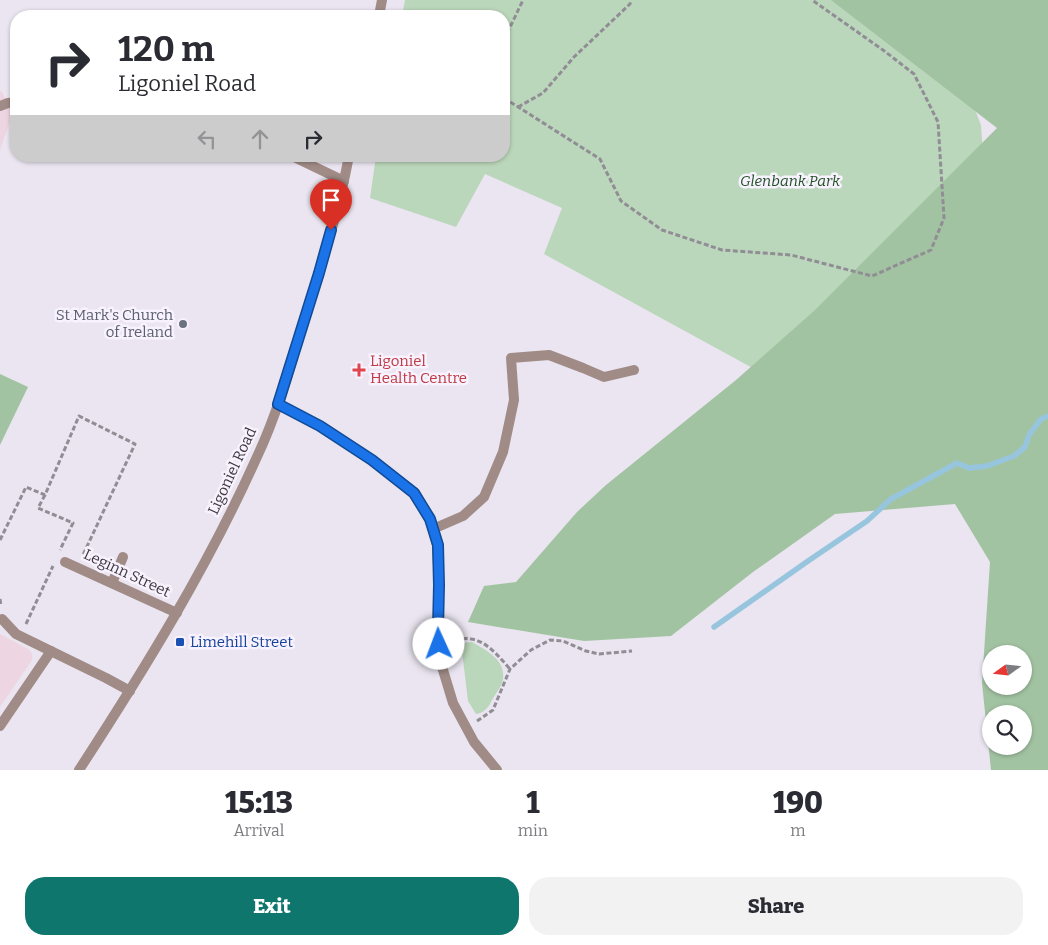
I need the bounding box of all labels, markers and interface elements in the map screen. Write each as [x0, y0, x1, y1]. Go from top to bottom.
text: 120 m [118, 28, 215, 70]
icon: right [35, 30, 100, 95]
text: Ligoniel Road [118, 70, 256, 97]
icon: left [193, 125, 221, 153]
icon: ahead [246, 125, 274, 153]
icon: right [299, 125, 327, 153]
park label: Glenbank Park [740, 172, 841, 190]
pin [310, 179, 352, 230]
icon: arrive [317, 186, 345, 214]
place label: St Mark's Church of Ireland [56, 306, 174, 341]
marker: St Mark's Church of Ireland [177, 318, 189, 330]
place label: Ligoniel Health Centre [370, 352, 467, 387]
marker: Ligoniel Health Centre [352, 363, 366, 377]
street label: Ligoniel Road [204, 424, 260, 517]
street label: Leginn Street [81, 545, 174, 601]
position arrow [412, 617, 464, 669]
place label: Limehill Street [190, 633, 293, 651]
marker: Limehill Street [174, 636, 186, 648]
north arrow [982, 645, 1032, 695]
map controls [982, 645, 1032, 755]
button: search [982, 705, 1032, 755]
text: 15:13 [225, 785, 293, 821]
text: 1 [526, 785, 540, 821]
text: 190 [773, 785, 823, 821]
text: Arrival [234, 821, 284, 840]
text: min [518, 821, 548, 840]
text: m [790, 821, 806, 840]
button: Exit [25, 877, 519, 935]
button: Share [529, 877, 1023, 935]

